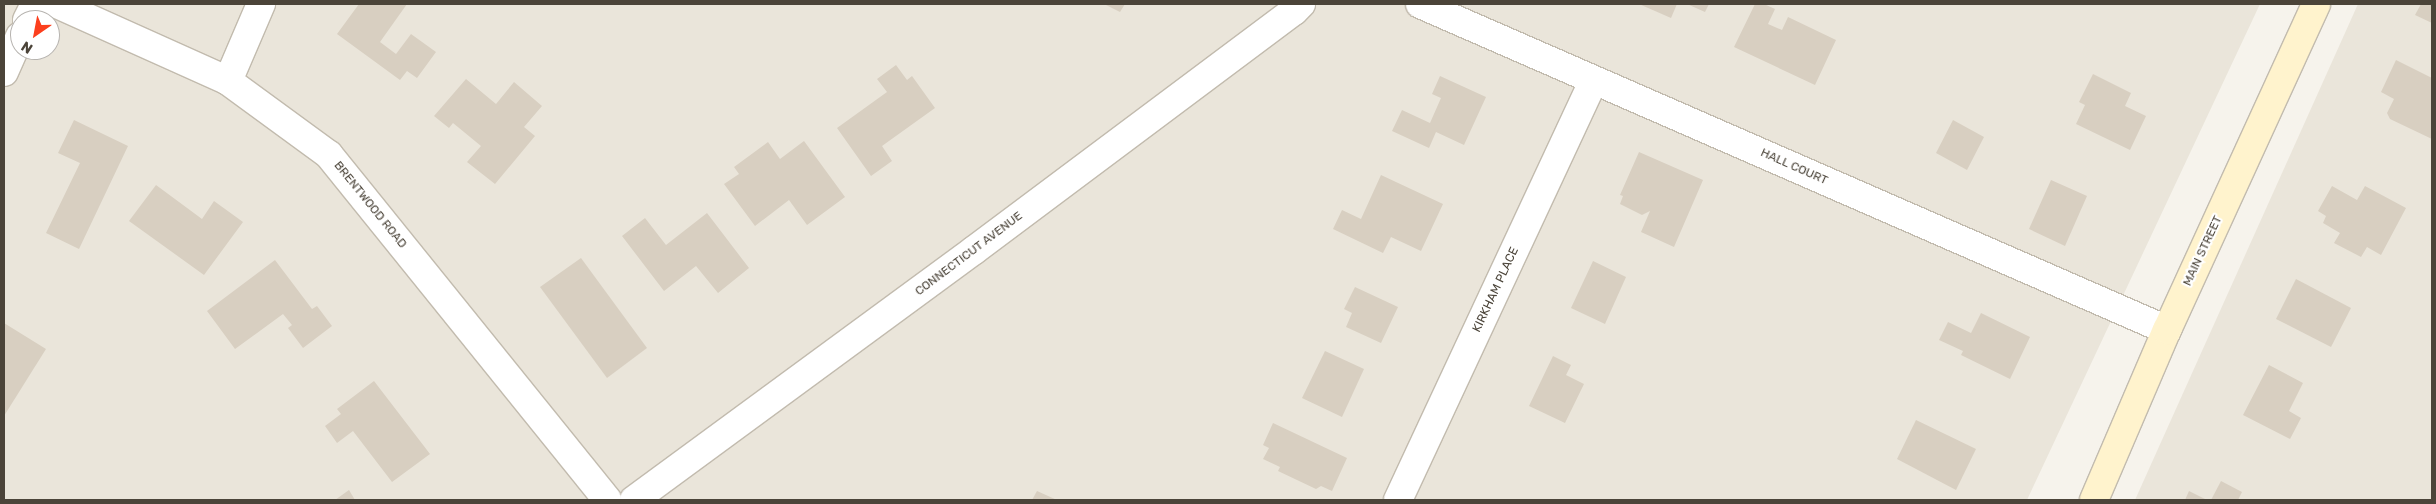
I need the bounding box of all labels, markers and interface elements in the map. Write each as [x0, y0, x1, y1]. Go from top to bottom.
north arrow [10, 10, 60, 60]
text: N [18, 37, 36, 57]
street label: HALL COURT [1758, 146, 1830, 188]
street label: BRENTWOOD ROAD [331, 159, 409, 251]
street label: CONNECTICUT AVENUE [912, 209, 1026, 299]
street label: MAIN STREET [2180, 214, 2226, 288]
street label: KIRKHAM PLACE [1470, 245, 1522, 335]

